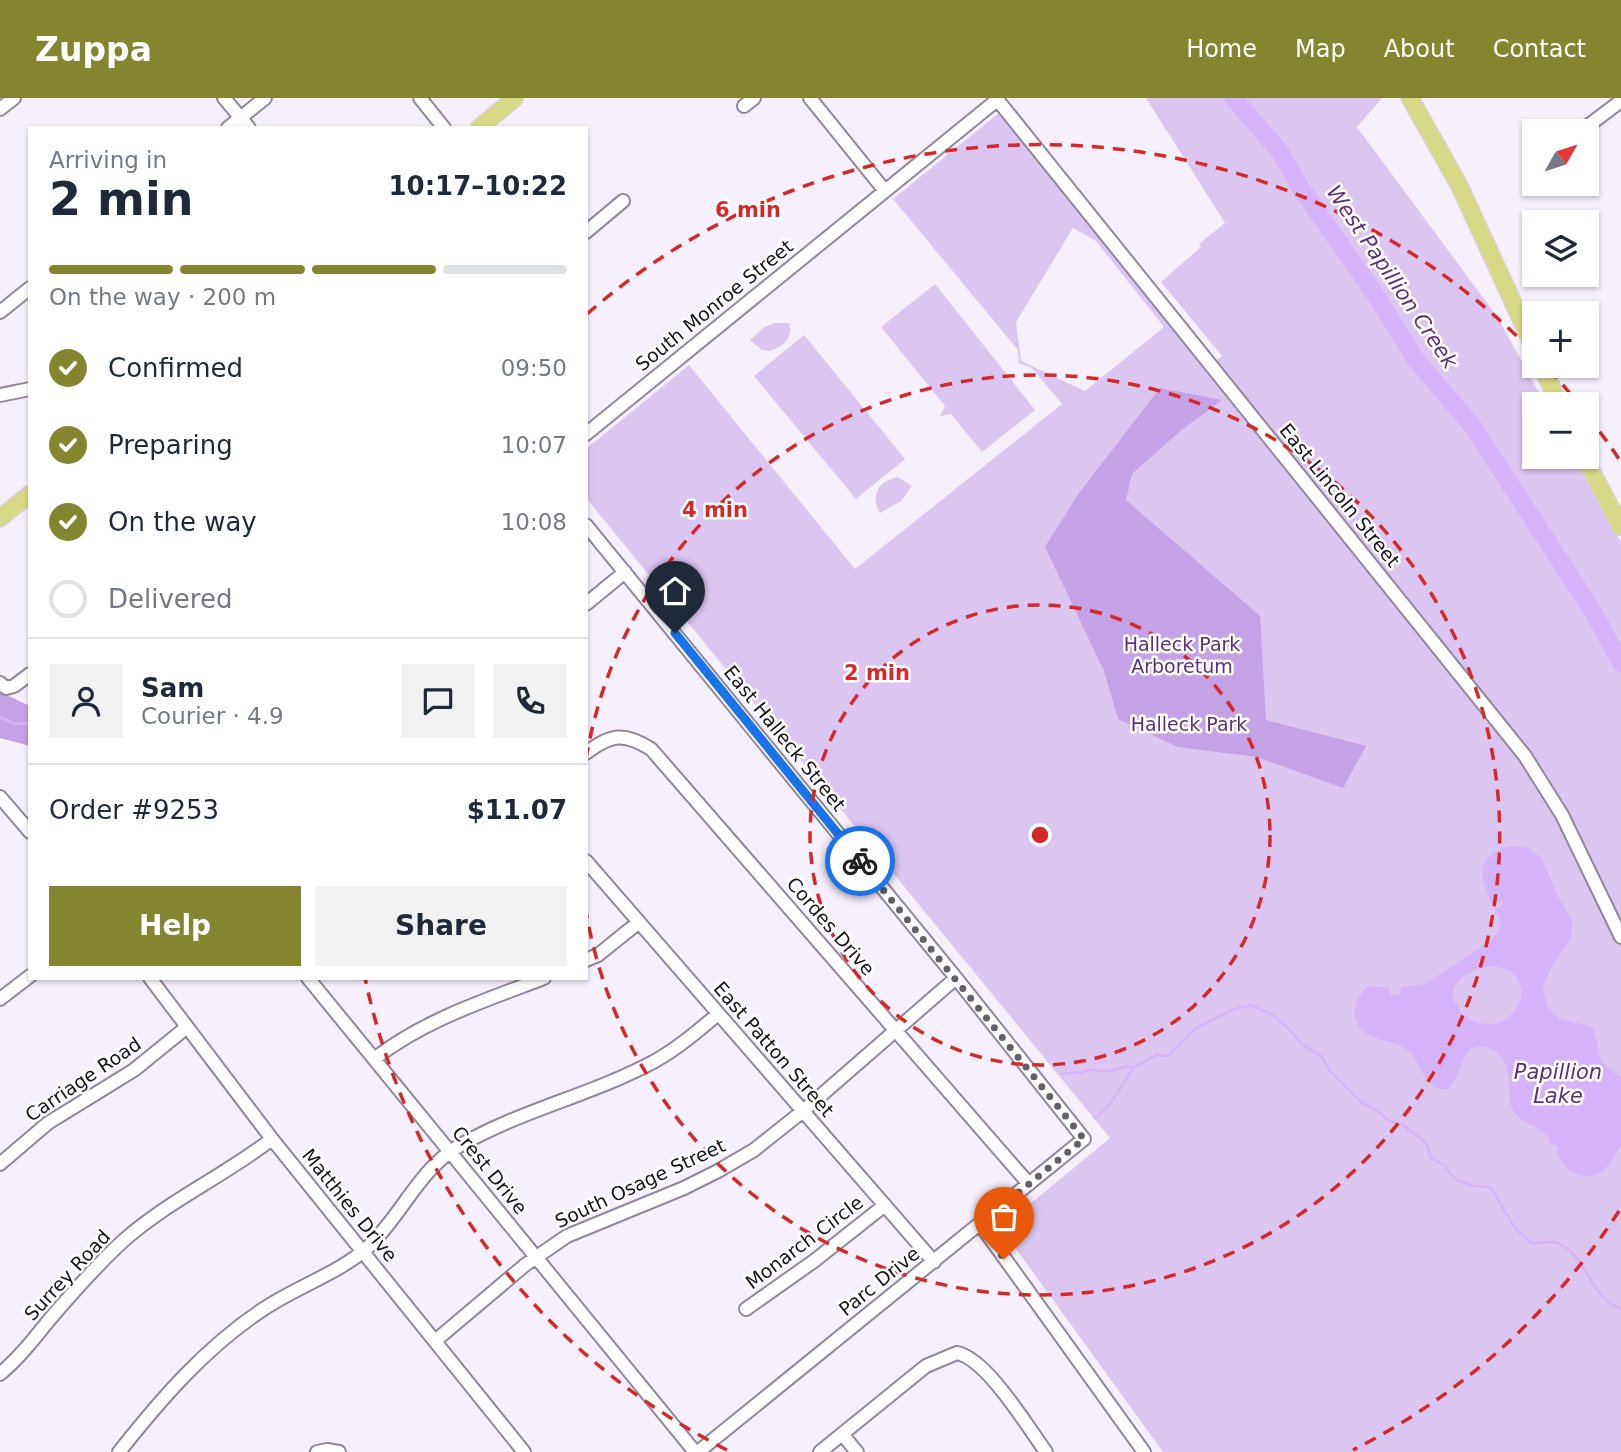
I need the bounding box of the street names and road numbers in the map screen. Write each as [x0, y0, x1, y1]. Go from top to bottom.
street label: South Monroe Street [631, 235, 797, 375]
street label: East Lincoln Street [1275, 419, 1405, 571]
street label: East Halleck Street [720, 661, 850, 815]
street label: Cordes Drive [782, 872, 880, 980]
street label: East Patton Street [709, 977, 839, 1121]
street label: Carriage Road [21, 1032, 145, 1126]
street label: Crest Drive [448, 1122, 532, 1218]
street label: South Osage Street [551, 1134, 729, 1232]
street label: Matthies Drive [298, 1144, 402, 1266]
street label: Monarch Circle [741, 1191, 867, 1293]
street label: Surrey Road [20, 1225, 114, 1325]
street label: Parc Drive [834, 1242, 924, 1320]

